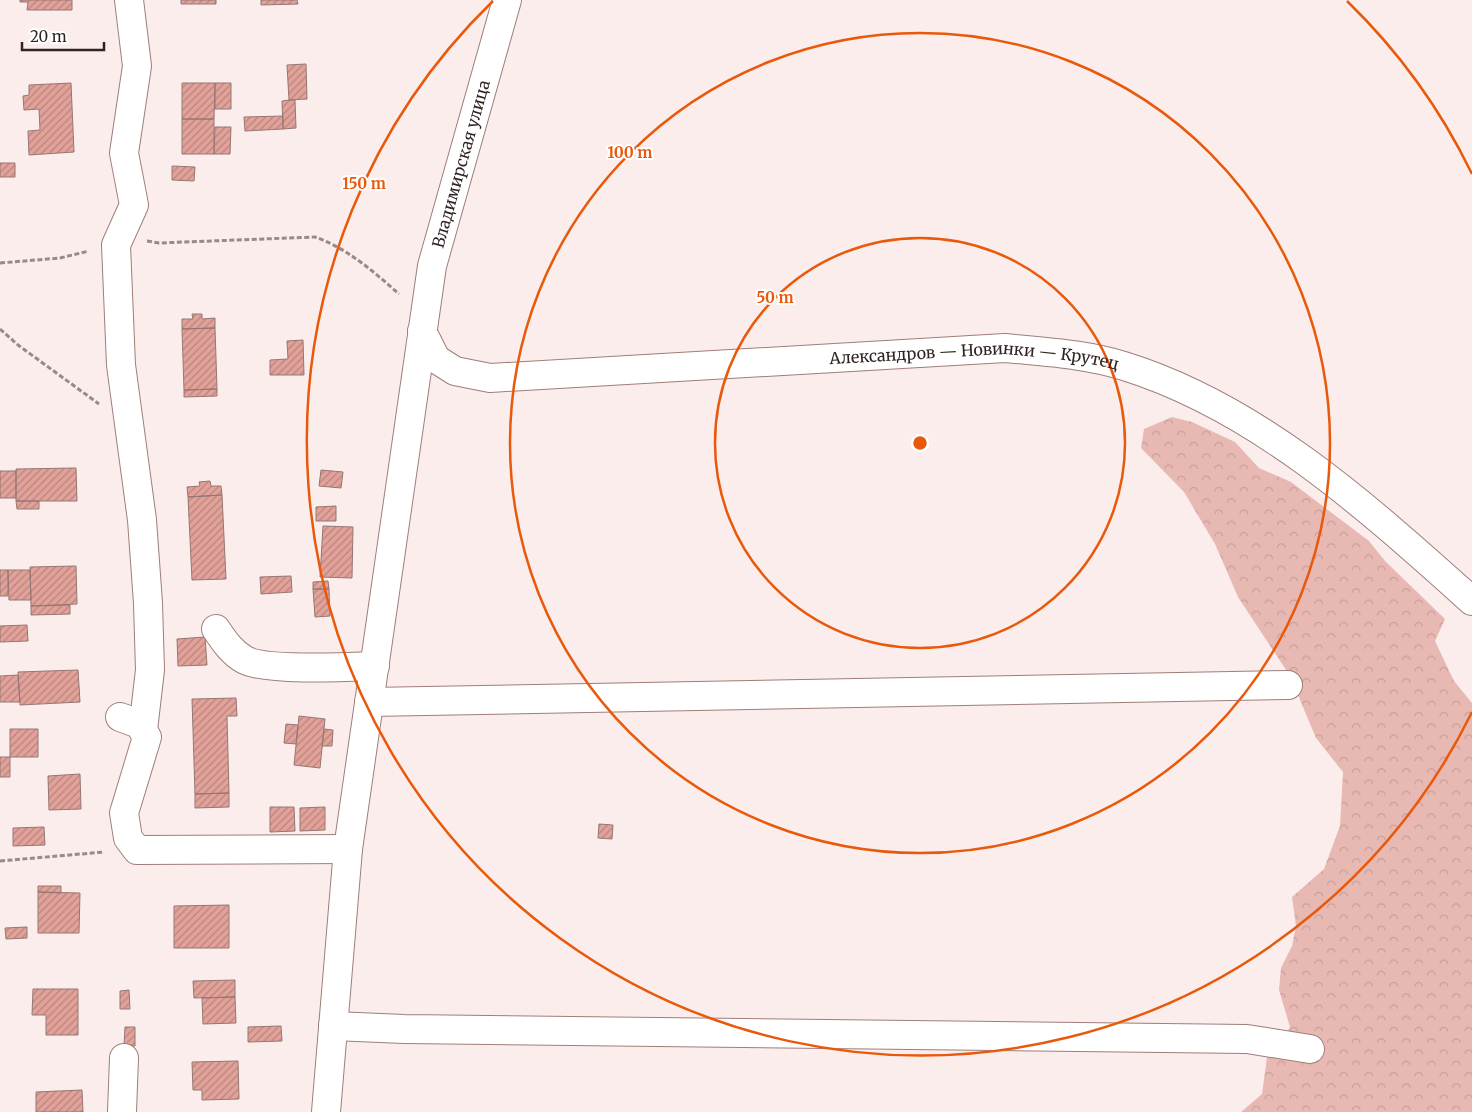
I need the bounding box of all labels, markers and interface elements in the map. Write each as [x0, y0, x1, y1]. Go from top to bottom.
scale bar [22, 20, 105, 52]
text: 20 m [30, 27, 67, 46]
street label: Владимирская улица [428, 77, 494, 250]
text: 100 m [608, 143, 652, 162]
text: 150 m [342, 174, 386, 193]
text: 50 m [756, 288, 794, 307]
street label: Александров — Новинки — Крутец [828, 338, 1121, 374]
centre of rings [911, 434, 929, 452]

